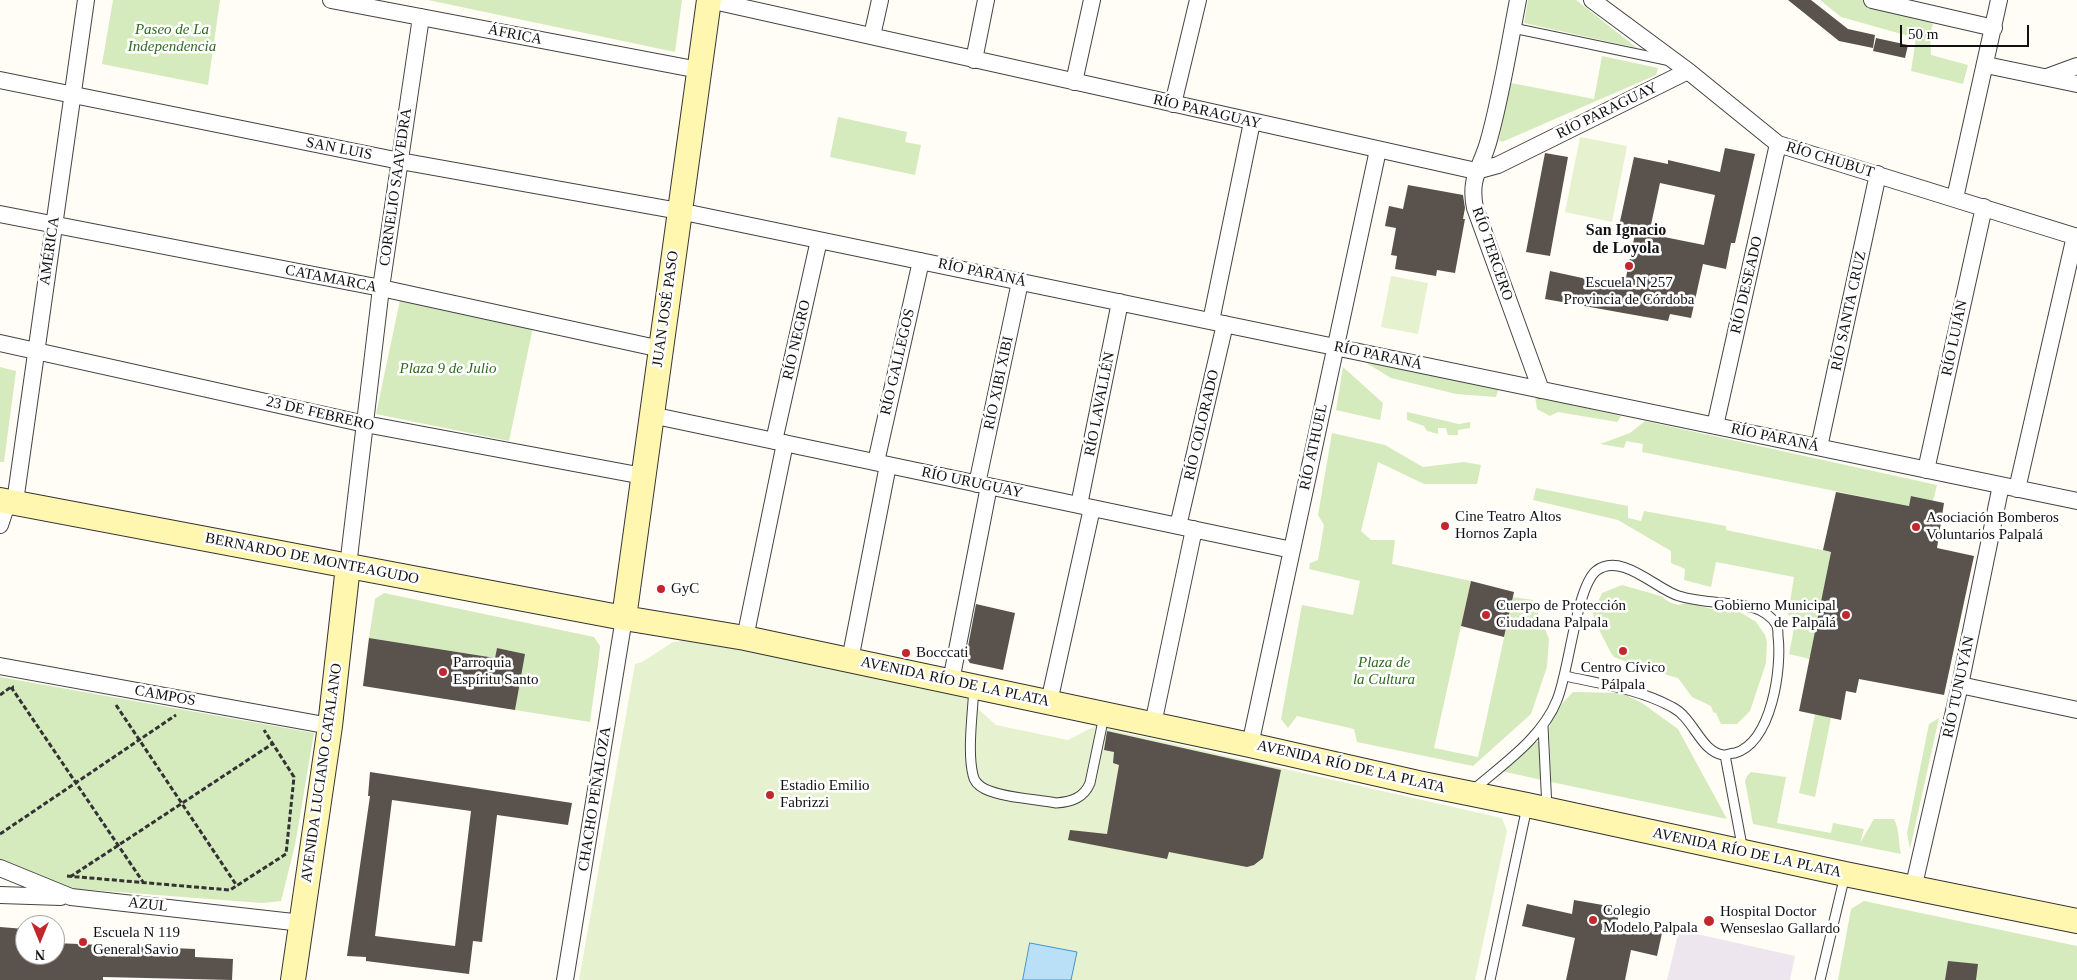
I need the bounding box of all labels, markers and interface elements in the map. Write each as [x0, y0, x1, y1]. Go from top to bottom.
scale bar [1902, 15, 2031, 47]
park label: Paseo de La Independencia [128, 21, 216, 56]
street label: ÁFRICA [486, 21, 544, 49]
text: 50 m [1908, 26, 1938, 42]
street label: RÍO PARAGUAY [1554, 79, 1660, 143]
street label: RÍO PARAGUAY [1151, 91, 1263, 133]
street label: CORNELIO SAAVEDRA [376, 107, 416, 267]
street label: SAN LUIS [304, 134, 374, 164]
street label: RÍO CHUBUT [1784, 138, 1876, 182]
street label: RÍO TERCERO [1468, 205, 1516, 303]
street label: AMÉRICA [36, 215, 64, 287]
district label: San Ignacio de Loyola [1586, 221, 1666, 259]
street label: RÍO DESEADO [1727, 234, 1767, 336]
street label: RÍO SANTA CRUZ [1827, 249, 1871, 373]
street label: JUAN JOSÉ PASO [649, 250, 683, 368]
street label: RÍO PARANÁ [936, 255, 1028, 291]
marker: Escuela N 257 Provincia de Córdoba [1623, 260, 1635, 272]
street label: CATAMARCA [284, 261, 378, 297]
place label: Escuela N 257 Provincia de Córdoba [1564, 274, 1694, 309]
street label: RÍO NEGRO [779, 298, 815, 382]
street label: RÍO LUJÁN [1938, 298, 1972, 378]
street label: RÍO GALLEGOS [877, 307, 919, 417]
street label: RÍO XIBI XIBI [980, 335, 1018, 431]
street label: RÍO PARANÁ [1332, 338, 1424, 374]
street label: RÍO LAVALLÉN [1081, 350, 1119, 458]
park label: Plaza 9 de Julio [399, 360, 497, 378]
street label: RÍO COLORADO [1181, 368, 1223, 482]
street label: 23 DE FEBRERO [264, 393, 376, 435]
street label: RÍO ATHUEL [1296, 402, 1332, 492]
street label: RÍO PARANÁ [1729, 420, 1821, 456]
street label: RÍO URUGUAY [920, 463, 1024, 503]
place label: Cine Teatro Altos Hornos Zapla [1455, 508, 1561, 543]
place label: Asociación Bomberos Voluntarios Palpalá [1926, 509, 2059, 544]
marker: Cine Teatro Altos Hornos Zapla [1439, 520, 1451, 532]
marker: Asociación Bomberos Voluntarios Palpalá [1910, 521, 1922, 533]
street label: BERNARDO DE MONTEAGUDO [204, 529, 420, 589]
place label: GyC [671, 580, 699, 598]
marker: GyC [655, 583, 667, 595]
place label: Cuerpo de Protección Ciudadana Palpala [1496, 597, 1626, 632]
place label: Gobierno Municipal de Palpalá [1714, 597, 1836, 632]
marker: Cuerpo de Protección Ciudadana Palpala [1480, 609, 1492, 621]
marker: Gobierno Municipal de Palpalá [1840, 609, 1852, 621]
street label: RÍO TUNUYÁN [1939, 634, 1979, 740]
place label: Bocccati [916, 644, 968, 662]
marker: Centro Cívico Pálpala [1617, 645, 1629, 657]
marker: Bocccati [900, 647, 912, 659]
street label: AVENIDA RÍO DE LA PLATA [859, 653, 1051, 711]
place label: Parroquia Espíritu Santo [453, 654, 538, 689]
park label: Plaza de la Cultura [1353, 654, 1415, 689]
place label: Centro Cívico Pálpala [1581, 659, 1665, 694]
street label: AVENIDA LUCIANO CATALANO [298, 662, 346, 884]
marker: Parroquia Espíritu Santo [437, 666, 449, 678]
street label: CAMPOS [133, 682, 197, 710]
street label: CHACHO PEÑALOZA [575, 725, 615, 873]
street label: AVENIDA RÍO DE LA PLATA [1255, 737, 1447, 797]
place label: Estadio Emilio Fabrizzi [780, 777, 870, 812]
marker: Estadio Emilio Fabrizzi [764, 789, 776, 801]
street label: AVENIDA RÍO DE LA PLATA [1651, 824, 1843, 882]
street label: AZUL [127, 894, 169, 916]
place label: Colegio Modelo Palpala [1603, 902, 1698, 937]
place label: Hospital Doctor Wenseslao Gallardo [1720, 903, 1840, 938]
marker: Colegio Modelo Palpala [1587, 914, 1599, 926]
marker: Hospital Doctor Wenseslao Gallardo [1702, 914, 1716, 928]
north arrow [15, 915, 65, 965]
place label: Escuela N 119 General Savio [93, 924, 180, 959]
marker: Escuela N 119 General Savio [77, 936, 89, 948]
text: N [35, 947, 45, 962]

